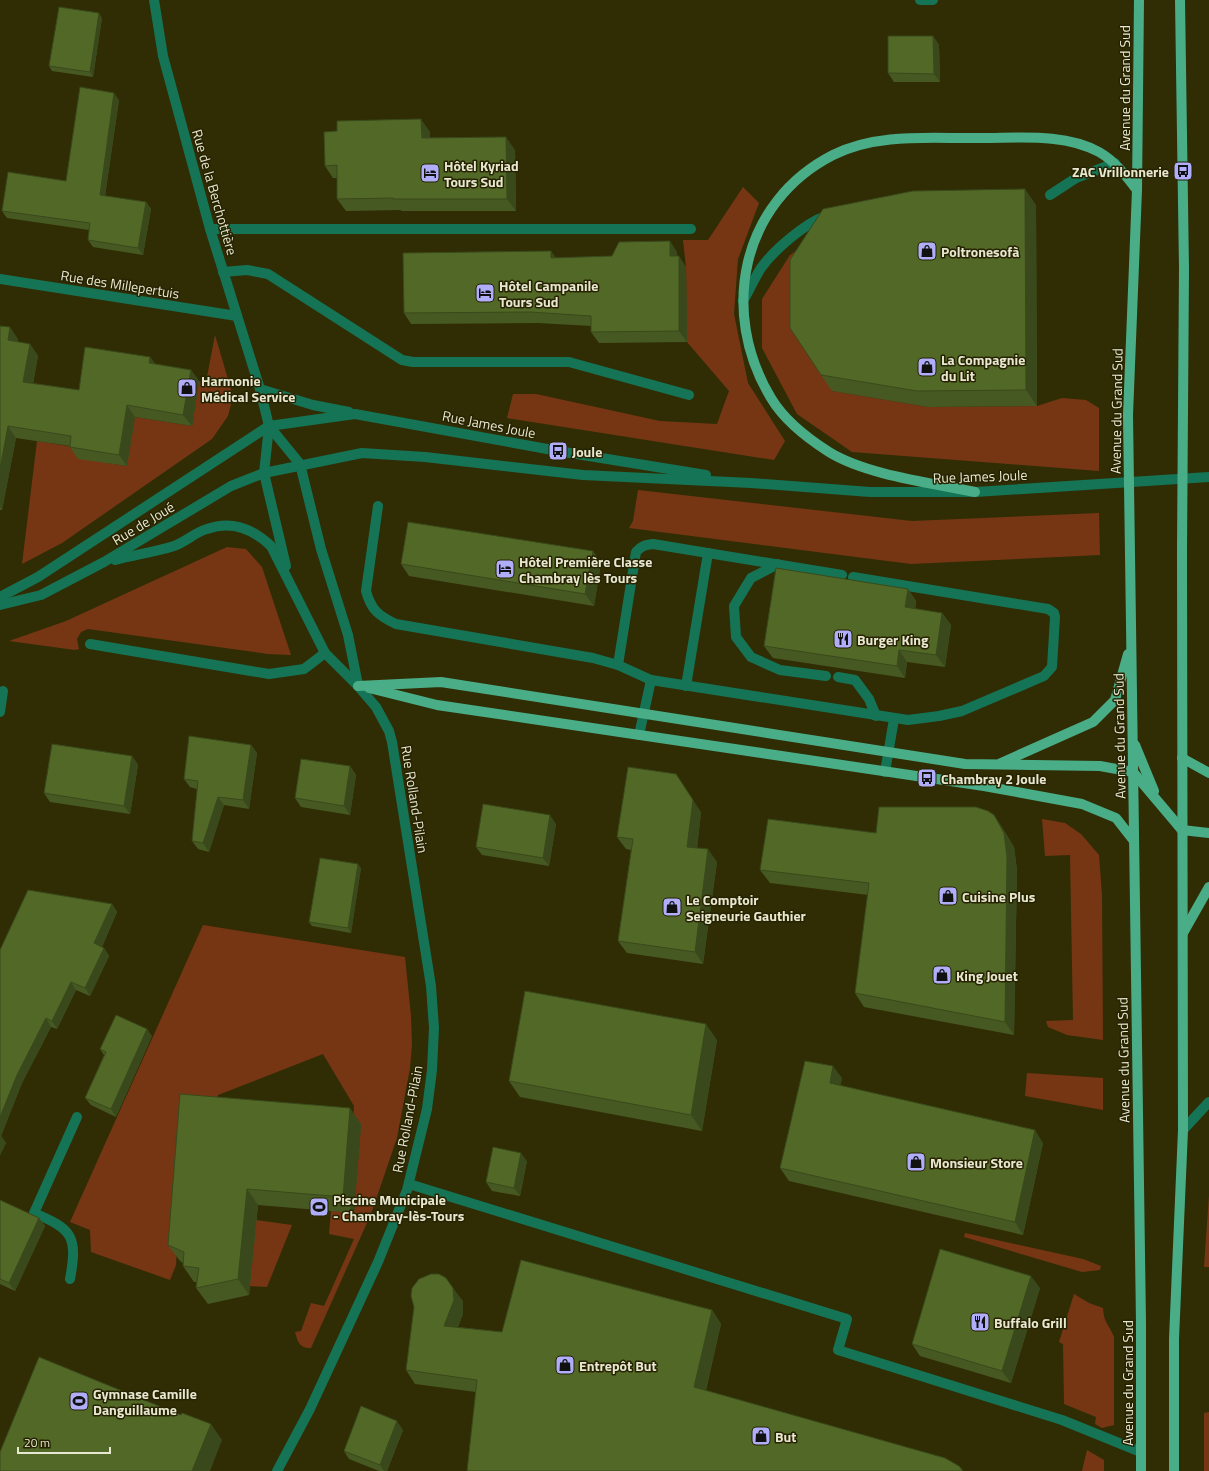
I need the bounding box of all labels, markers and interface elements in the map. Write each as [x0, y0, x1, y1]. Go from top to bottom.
street label: Avenue du Grand Sud [1114, 25, 1135, 151]
street label: Rue de la Berchottière [187, 127, 243, 257]
place label: Hôtel Kyriad Tours Sud [444, 155, 519, 192]
bus stop icon: ZAC Vrillonnerie [1172, 160, 1194, 182]
place label: ZAC Vrillonnerie [1072, 161, 1169, 182]
hotel icon: Hôtel Kyriad Tours Sud [419, 162, 441, 184]
shop icon: Poltronesofà [916, 240, 938, 262]
place label: Poltronesofà [941, 241, 1019, 262]
street label: Rue des Millepertuis [59, 264, 181, 304]
place label: Hôtel Campanile Tours Sud [499, 275, 598, 312]
hotel icon: Hôtel Campanile Tours Sud [474, 282, 496, 304]
street label: Avenue du Grand Sud [1104, 348, 1128, 474]
place label: La Compagnie du Lit [941, 349, 1025, 386]
shop icon: La Compagnie du Lit [916, 356, 938, 378]
place label: Harmonie Médical Service [201, 370, 296, 407]
shop icon: Harmonie Médical Service [176, 377, 198, 399]
street label: Rue James Joule [441, 405, 537, 443]
bus stop icon: Joule [547, 440, 569, 462]
place label: Joule [572, 441, 602, 462]
street label: Rue James Joule [932, 464, 1028, 488]
street label: Rue de Joué [108, 496, 178, 550]
place label: Hôtel Première Classe Chambray lès Tours [519, 551, 652, 588]
hotel icon: Hôtel Première Classe Chambray lès Tours [494, 558, 516, 580]
restaurant icon: Burger King [832, 628, 854, 650]
place label: Burger King [857, 629, 929, 650]
street label: Avenue du Grand Sud [1107, 673, 1131, 799]
street label: Rue Rolland-Pilain [396, 744, 434, 854]
bus stop icon: Chambray 2 Joule [916, 767, 938, 789]
place label: Chambray 2 Joule [941, 768, 1046, 789]
shop icon: Cuisine Plus [937, 885, 959, 907]
place label: Cuisine Plus [962, 886, 1036, 907]
place label: Le Comptoir Seigneurie Gauthier [686, 889, 806, 926]
shop icon: Le Comptoir Seigneurie Gauthier [661, 896, 683, 918]
shop icon: King Jouet [931, 964, 953, 986]
place label: King Jouet [956, 965, 1018, 986]
street label: Avenue du Grand Sud [1111, 997, 1135, 1123]
street label: Rue Rolland-Pilain [386, 1064, 428, 1174]
shop icon: Monsieur Store [905, 1151, 927, 1173]
place label: Monsieur Store [930, 1152, 1023, 1173]
place label: Piscine Municipale - Chambray-lès-Tours [333, 1189, 465, 1226]
sports icon: Piscine Municipale - Chambray-lès-Tours [308, 1196, 330, 1218]
restaurant icon: Buffalo Grill [969, 1311, 991, 1333]
place label: Buffalo Grill [994, 1312, 1067, 1333]
street label: Avenue du Grand Sud [1117, 1320, 1138, 1446]
shop icon: Entrepôt But [554, 1354, 576, 1376]
place label: Entrepôt But [579, 1355, 657, 1376]
place label: Gymnase Camille Danguillaume [93, 1383, 197, 1420]
sports icon: Gymnase Camille Danguillaume [68, 1390, 90, 1412]
shop icon: But [750, 1425, 772, 1447]
place label: But [775, 1426, 796, 1447]
scale bar [18, 1429, 110, 1455]
text: 20 m [24, 1433, 50, 1452]

